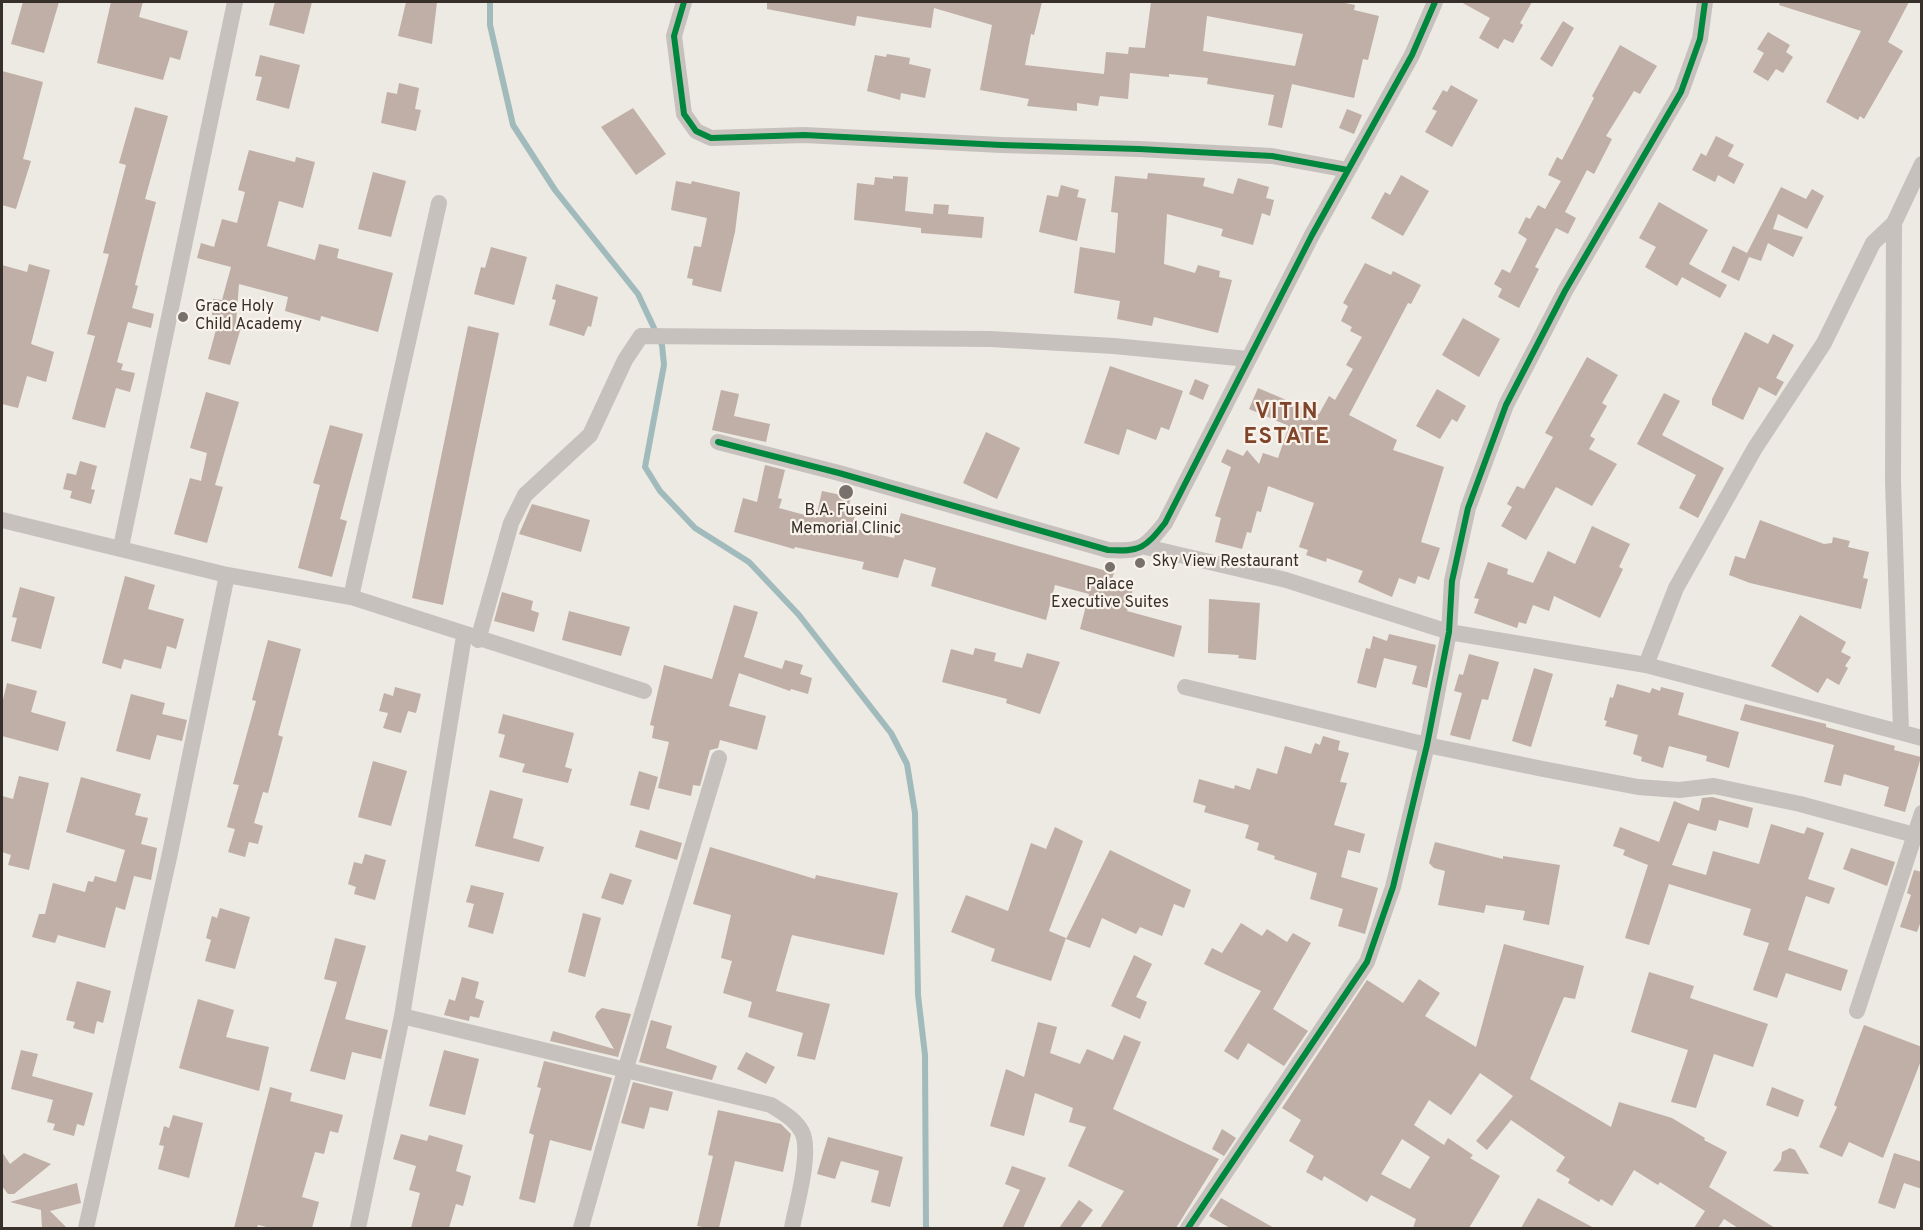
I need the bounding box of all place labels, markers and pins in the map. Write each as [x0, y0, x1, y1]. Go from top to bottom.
place label: Grace Holy Child Academy [195, 298, 302, 336]
marker: Grace Holy Child Academy [176, 310, 190, 324]
marker: B.A. Fuseini Memorial Clinic [837, 483, 855, 501]
place label: B.A. Fuseini Memorial Clinic [791, 502, 901, 540]
place label: Sky View Restaurant [1152, 553, 1299, 573]
marker: Sky View Restaurant [1133, 556, 1147, 570]
marker: Palace Executive Suites [1103, 560, 1117, 574]
place label: Palace Executive Suites [1051, 576, 1169, 614]

